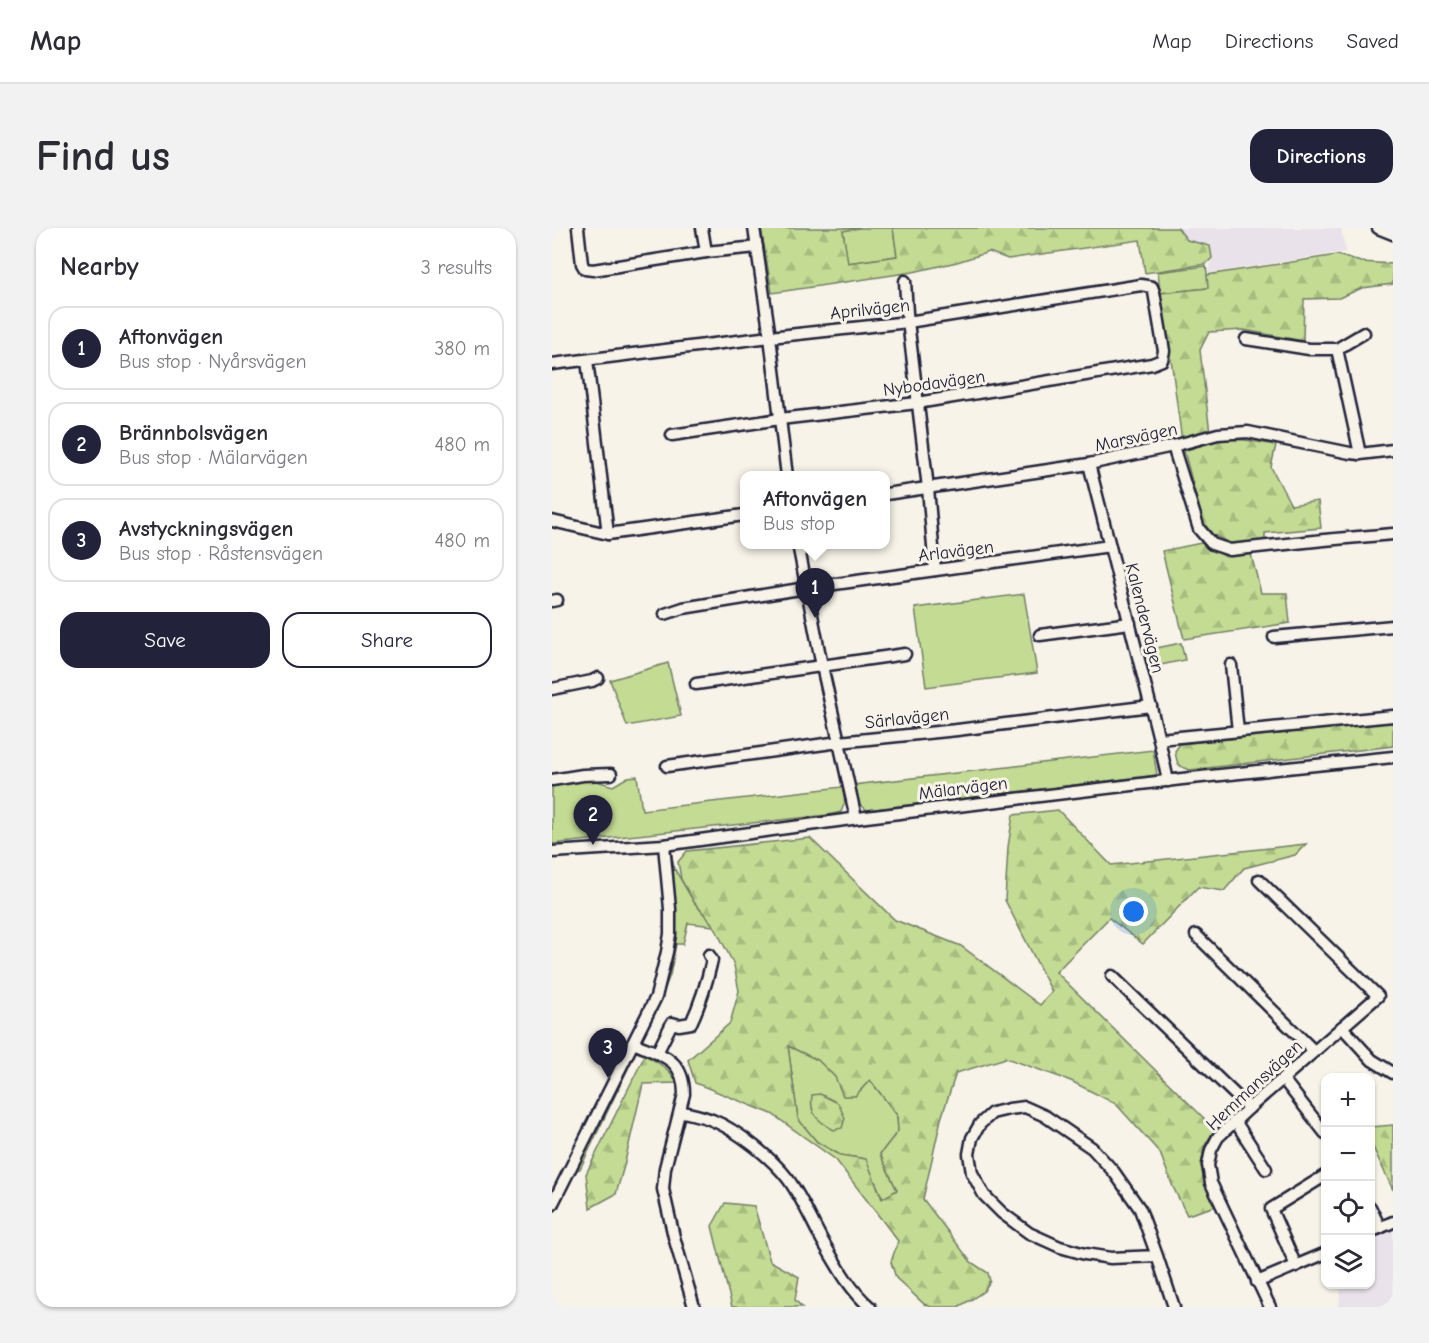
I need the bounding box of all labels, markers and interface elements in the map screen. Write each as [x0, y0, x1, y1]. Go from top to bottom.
text: Map [30, 25, 81, 57]
text: Map [1152, 29, 1192, 53]
text: Directions [1225, 29, 1314, 53]
text: Saved [1347, 29, 1399, 53]
button: Directions [1250, 129, 1393, 183]
text: Find us [36, 132, 170, 181]
text: Nearby [60, 252, 139, 282]
text: 3 results [421, 256, 492, 279]
street label: Aprilvägen [829, 295, 911, 324]
text: Aftonvägen [119, 324, 223, 350]
text: 1 [78, 337, 85, 360]
text: 380 m [434, 337, 490, 360]
text: Bus stop · Nyårsvägen [119, 350, 307, 373]
street label: Nybodavägen [882, 366, 986, 401]
street label: Marsvägen [1093, 418, 1179, 456]
text: Brännbolsvägen [119, 420, 268, 446]
text: 2 [77, 433, 86, 456]
text: 480 m [435, 433, 490, 456]
text: Bus stop · Mälarvägen [119, 446, 308, 469]
popup [740, 471, 890, 549]
text: Aftonvägen [763, 486, 867, 512]
text: Bus stop [763, 512, 835, 535]
text: Avstyckningsvägen [119, 516, 293, 542]
text: 3 [77, 529, 86, 552]
text: 480 m [435, 529, 490, 552]
street label: Arlavägen [917, 536, 995, 567]
text: Bus stop · Råstensvägen [119, 542, 323, 565]
street label: Kalendervägen [1121, 561, 1168, 675]
pin: 1 [796, 568, 834, 618]
button: Save [60, 612, 270, 668]
button: Share [282, 612, 492, 668]
street label: Särlavägen [864, 704, 950, 733]
street label: Mälarvägen [917, 773, 1009, 804]
pin: 2 [574, 796, 612, 845]
your location [1119, 897, 1148, 926]
pin: 3 [588, 1028, 628, 1078]
street label: Hemmansvägen [1202, 1036, 1307, 1135]
map controls [1321, 1073, 1375, 1289]
button: + [1321, 1073, 1375, 1127]
button: − [1321, 1127, 1375, 1181]
button: locate [1321, 1181, 1375, 1235]
button: layers [1321, 1235, 1375, 1289]

